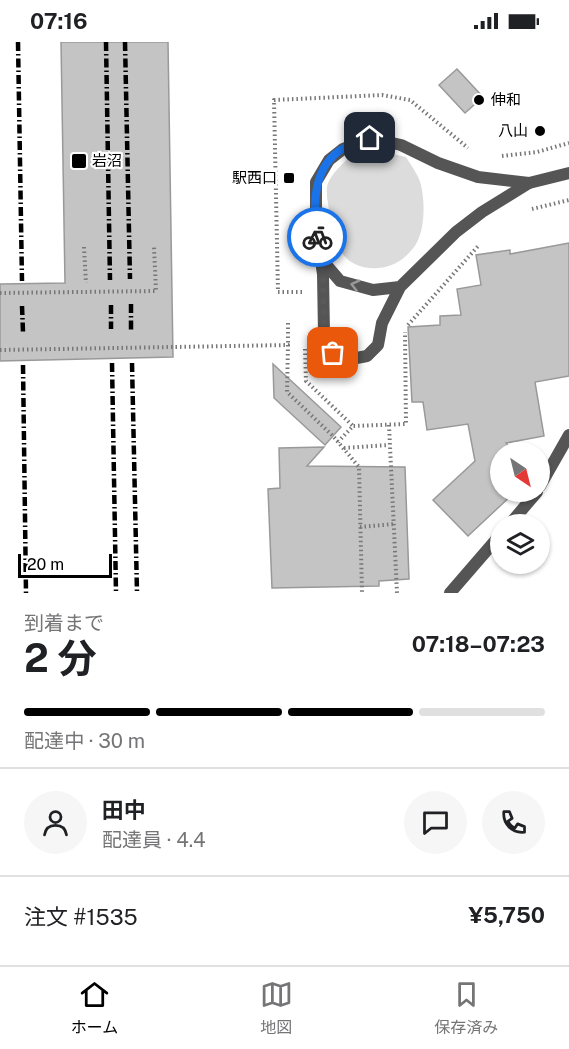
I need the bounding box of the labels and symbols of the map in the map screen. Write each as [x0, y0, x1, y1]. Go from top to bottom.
place label: 伸和 [491, 91, 521, 108]
marker: 伸和 [472, 93, 486, 107]
pin [344, 112, 395, 163]
place label: 八山 [498, 122, 528, 139]
marker: 八山 [533, 124, 547, 138]
marker: 岩沼 [70, 152, 88, 170]
place label: 岩沼 [92, 152, 122, 169]
place label: 駅西口 [232, 169, 277, 186]
marker: 駅西口 [282, 171, 296, 185]
courier [287, 207, 347, 267]
one-way arrow [350, 280, 361, 292]
pin [307, 327, 358, 378]
north arrow [490, 442, 550, 502]
scale bar [18, 551, 112, 578]

